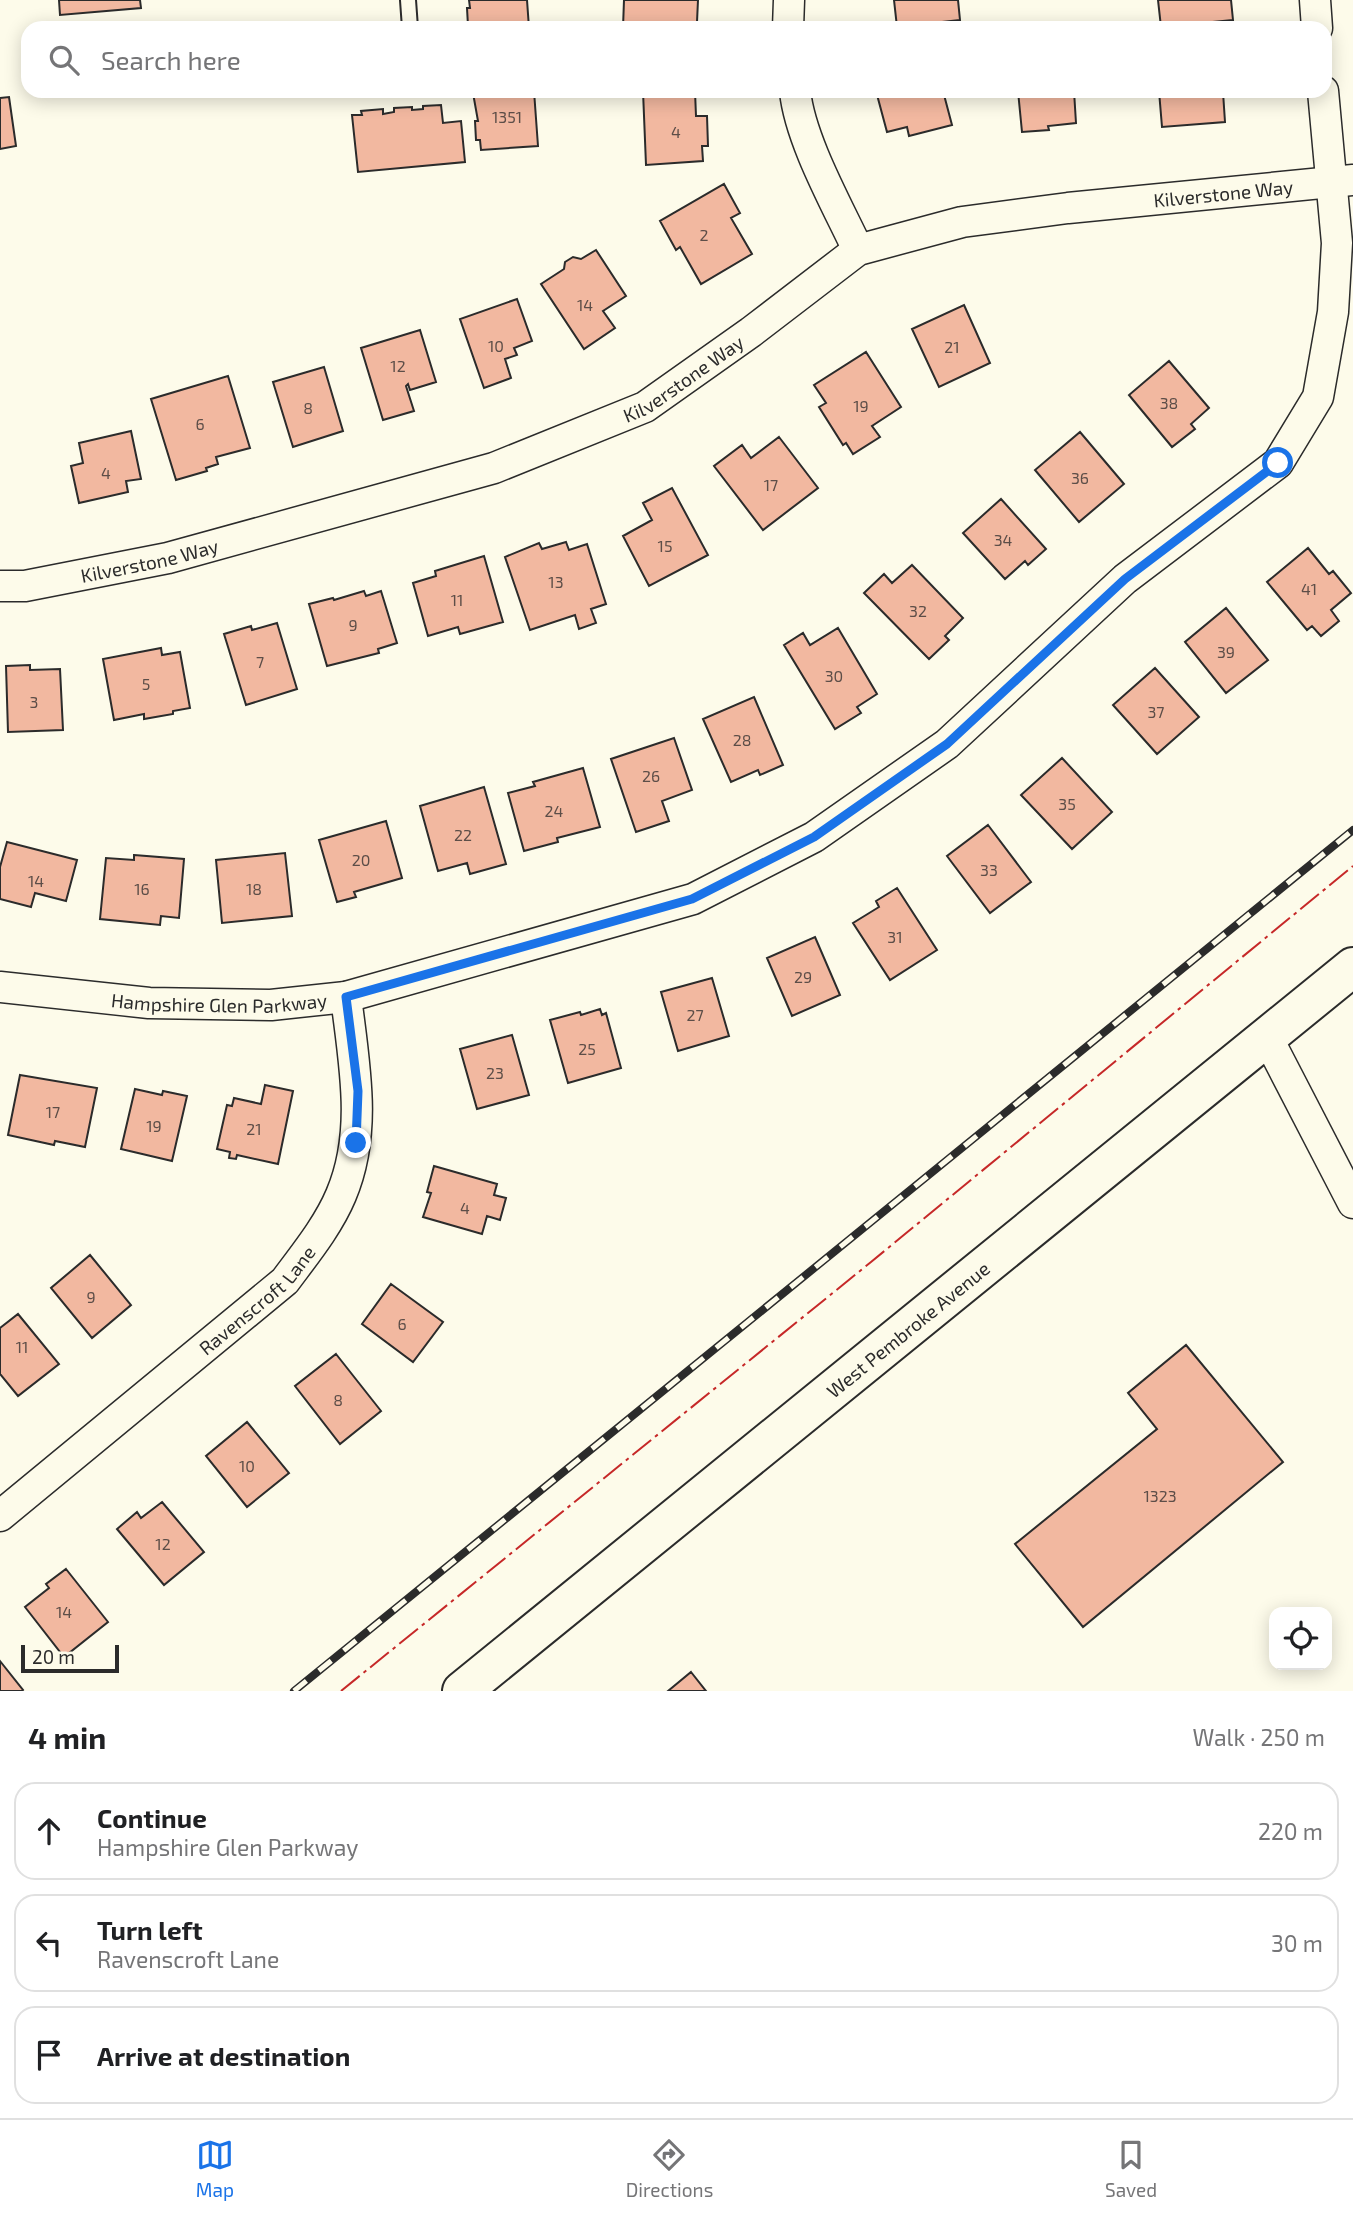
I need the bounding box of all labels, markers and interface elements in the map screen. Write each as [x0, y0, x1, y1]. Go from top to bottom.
search box [21, 21, 1332, 98]
icon: search [45, 41, 83, 79]
text: Search here [101, 44, 241, 75]
house number: 1351 [492, 107, 522, 126]
house number: 4 [671, 122, 681, 141]
street label: Kilverstone Way [1152, 174, 1294, 211]
house number: 2 [700, 225, 709, 244]
house number: 14 [577, 295, 593, 314]
street label: Kilverstone Way [619, 330, 747, 426]
house number: 10 [488, 336, 504, 355]
house number: 21 [944, 337, 960, 356]
house number: 12 [390, 356, 406, 375]
house number: 38 [1160, 393, 1178, 412]
house number: 19 [853, 396, 869, 415]
house number: 8 [303, 398, 313, 417]
house number: 6 [195, 414, 205, 433]
route start [1262, 447, 1293, 478]
house number: 4 [101, 463, 111, 482]
house number: 36 [1071, 468, 1089, 487]
house number: 17 [764, 475, 778, 494]
house number: 34 [994, 530, 1013, 549]
street label: Kilverstone Way [79, 533, 221, 586]
house number: 15 [658, 536, 672, 555]
house number: 13 [548, 572, 564, 591]
house number: 41 [1301, 579, 1317, 598]
house number: 11 [451, 590, 463, 609]
house number: 32 [909, 601, 927, 620]
house number: 9 [348, 615, 358, 634]
house number: 39 [1217, 642, 1235, 661]
house number: 7 [256, 652, 264, 671]
house number: 30 [825, 666, 843, 685]
house number: 5 [142, 674, 150, 693]
house number: 3 [30, 692, 38, 711]
house number: 37 [1147, 702, 1165, 721]
house number: 28 [733, 730, 751, 749]
house number: 26 [642, 766, 660, 785]
house number: 35 [1058, 794, 1076, 813]
house number: 24 [545, 801, 564, 820]
house number: 22 [454, 825, 472, 844]
house number: 20 [352, 850, 370, 869]
house number: 33 [980, 860, 998, 879]
house number: 14 [28, 871, 44, 890]
house number: 16 [134, 879, 150, 898]
house number: 18 [246, 879, 262, 898]
house number: 31 [887, 927, 903, 946]
house number: 29 [794, 967, 812, 986]
street label: Hampshire Glen Parkway [110, 988, 328, 1017]
house number: 27 [686, 1005, 704, 1024]
house number: 25 [578, 1039, 596, 1058]
house number: 23 [486, 1063, 504, 1082]
house number: 17 [46, 1102, 60, 1121]
house number: 19 [146, 1116, 162, 1135]
house number: 21 [246, 1119, 262, 1138]
route end [340, 1127, 371, 1158]
house number: 4 [460, 1198, 470, 1217]
street label: Ravenscroft Lane [194, 1241, 319, 1359]
street label: West Pembroke Avenue [821, 1256, 994, 1402]
house number: 9 [86, 1287, 96, 1306]
house number: 6 [397, 1314, 407, 1333]
house number: 11 [16, 1337, 28, 1356]
house number: 8 [333, 1390, 343, 1409]
house number: 10 [239, 1456, 255, 1475]
house number: 1323 [1143, 1486, 1177, 1505]
house number: 12 [155, 1534, 171, 1553]
house number: 14 [56, 1602, 72, 1621]
map controls [1269, 1607, 1332, 1670]
button: locate [1269, 1607, 1332, 1670]
scale bar [21, 1642, 119, 1674]
text: 20 m [32, 1645, 75, 1668]
text: 4 min [28, 1719, 106, 1755]
text: Walk · 250 m [1192, 1723, 1325, 1751]
text: Continue [97, 1802, 207, 1833]
icon: ahead [30, 1812, 68, 1850]
text: 220 m [1258, 1817, 1323, 1845]
text: Hampshire Glen Parkway [97, 1833, 358, 1861]
text: Turn left [97, 1914, 203, 1945]
icon: left [30, 1924, 68, 1962]
text: 30 m [1271, 1929, 1323, 1957]
text: Ravenscroft Lane [97, 1945, 279, 1973]
icon: arrive [30, 2036, 68, 2074]
text: Arrive at destination [97, 2040, 350, 2071]
tab: Map [196, 2136, 234, 2201]
tab: Directions [626, 2136, 713, 2201]
tab: Saved [1105, 2136, 1157, 2201]

